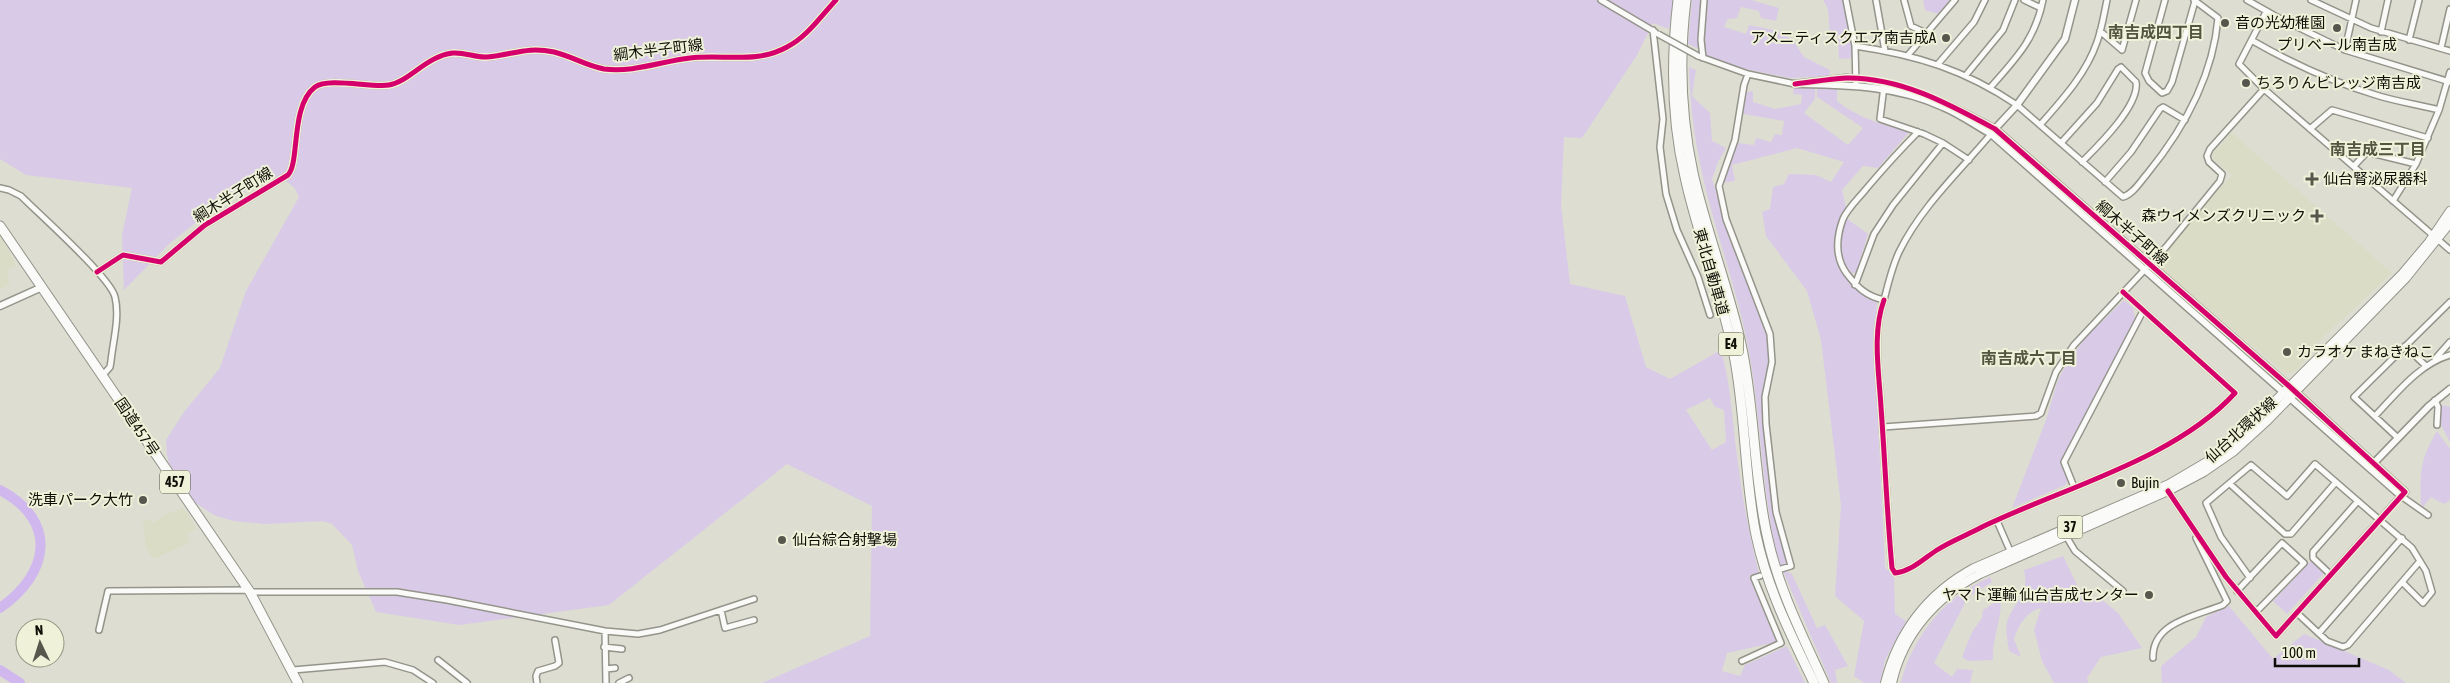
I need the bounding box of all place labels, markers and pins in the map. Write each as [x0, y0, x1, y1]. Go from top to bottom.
place label: 音の光幼稚園 [2235, 14, 2325, 31]
marker: 音の光幼稚園 [2219, 17, 2231, 29]
marker: プリベール南吉成 [2331, 22, 2343, 34]
place label: アメニティスクエア南吉成A [1750, 29, 1937, 46]
marker: アメニティスクエア南吉成A [1940, 32, 1952, 44]
place label: プリベール南吉成 [2277, 36, 2397, 53]
place label: ちろりんビレッジ南吉成 [2256, 74, 2421, 91]
marker: ちろりんビレッジ南吉成 [2240, 77, 2252, 89]
place label: 仙台腎泌尿器科 [2323, 170, 2428, 187]
marker: 仙台腎泌尿器科 [2305, 172, 2319, 186]
place label: 森ウイメンズクリニック [2141, 207, 2306, 224]
marker: 森ウイメンズクリニック [2310, 209, 2324, 223]
place label: カラオケ まねきねこ [2297, 343, 2434, 360]
marker: カラオケ まねきねこ [2281, 346, 2293, 358]
place label: Bujin [2131, 474, 2160, 491]
marker: Bujin [2115, 477, 2127, 489]
place label: 洗車パーク大竹 [28, 491, 133, 508]
marker: 洗車パーク大竹 [137, 494, 149, 506]
place label: 仙台綜合射撃場 [792, 531, 897, 548]
marker: 仙台綜合射撃場 [776, 534, 788, 546]
place label: ヤマト運輸 仙台吉成センター [1942, 586, 2139, 603]
marker: ヤマト運輸 仙台吉成センター [2143, 589, 2155, 601]

